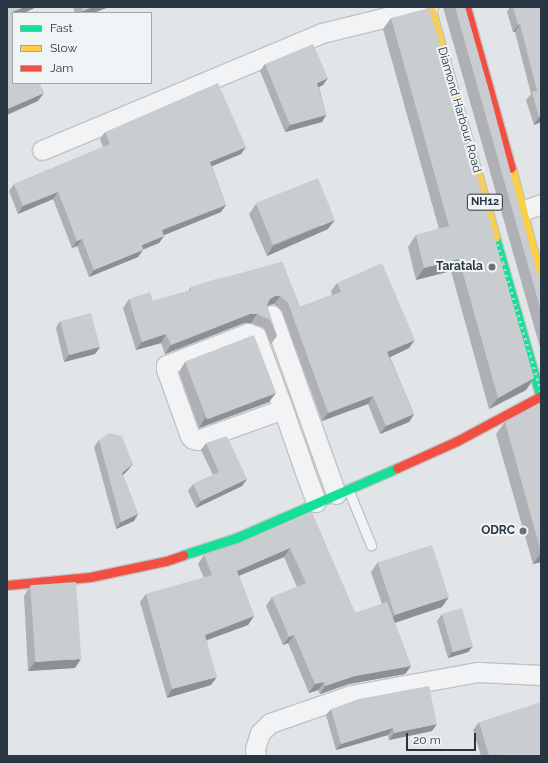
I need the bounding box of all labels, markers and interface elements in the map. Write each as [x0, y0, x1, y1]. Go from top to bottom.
legend [12, 12, 152, 84]
text: Fast [50, 21, 73, 35]
text: Slow [50, 41, 77, 55]
street label: Diamond Harbour Road [434, 45, 484, 175]
text: Jam [50, 61, 73, 75]
road number: NH12 [466, 193, 504, 211]
place label: Taratala [436, 260, 483, 274]
marker: Taratala [486, 261, 498, 273]
place label: ODRC [481, 524, 515, 538]
marker: ODRC [518, 526, 528, 536]
scale bar [408, 725, 478, 751]
text: 20 m [413, 733, 441, 747]

